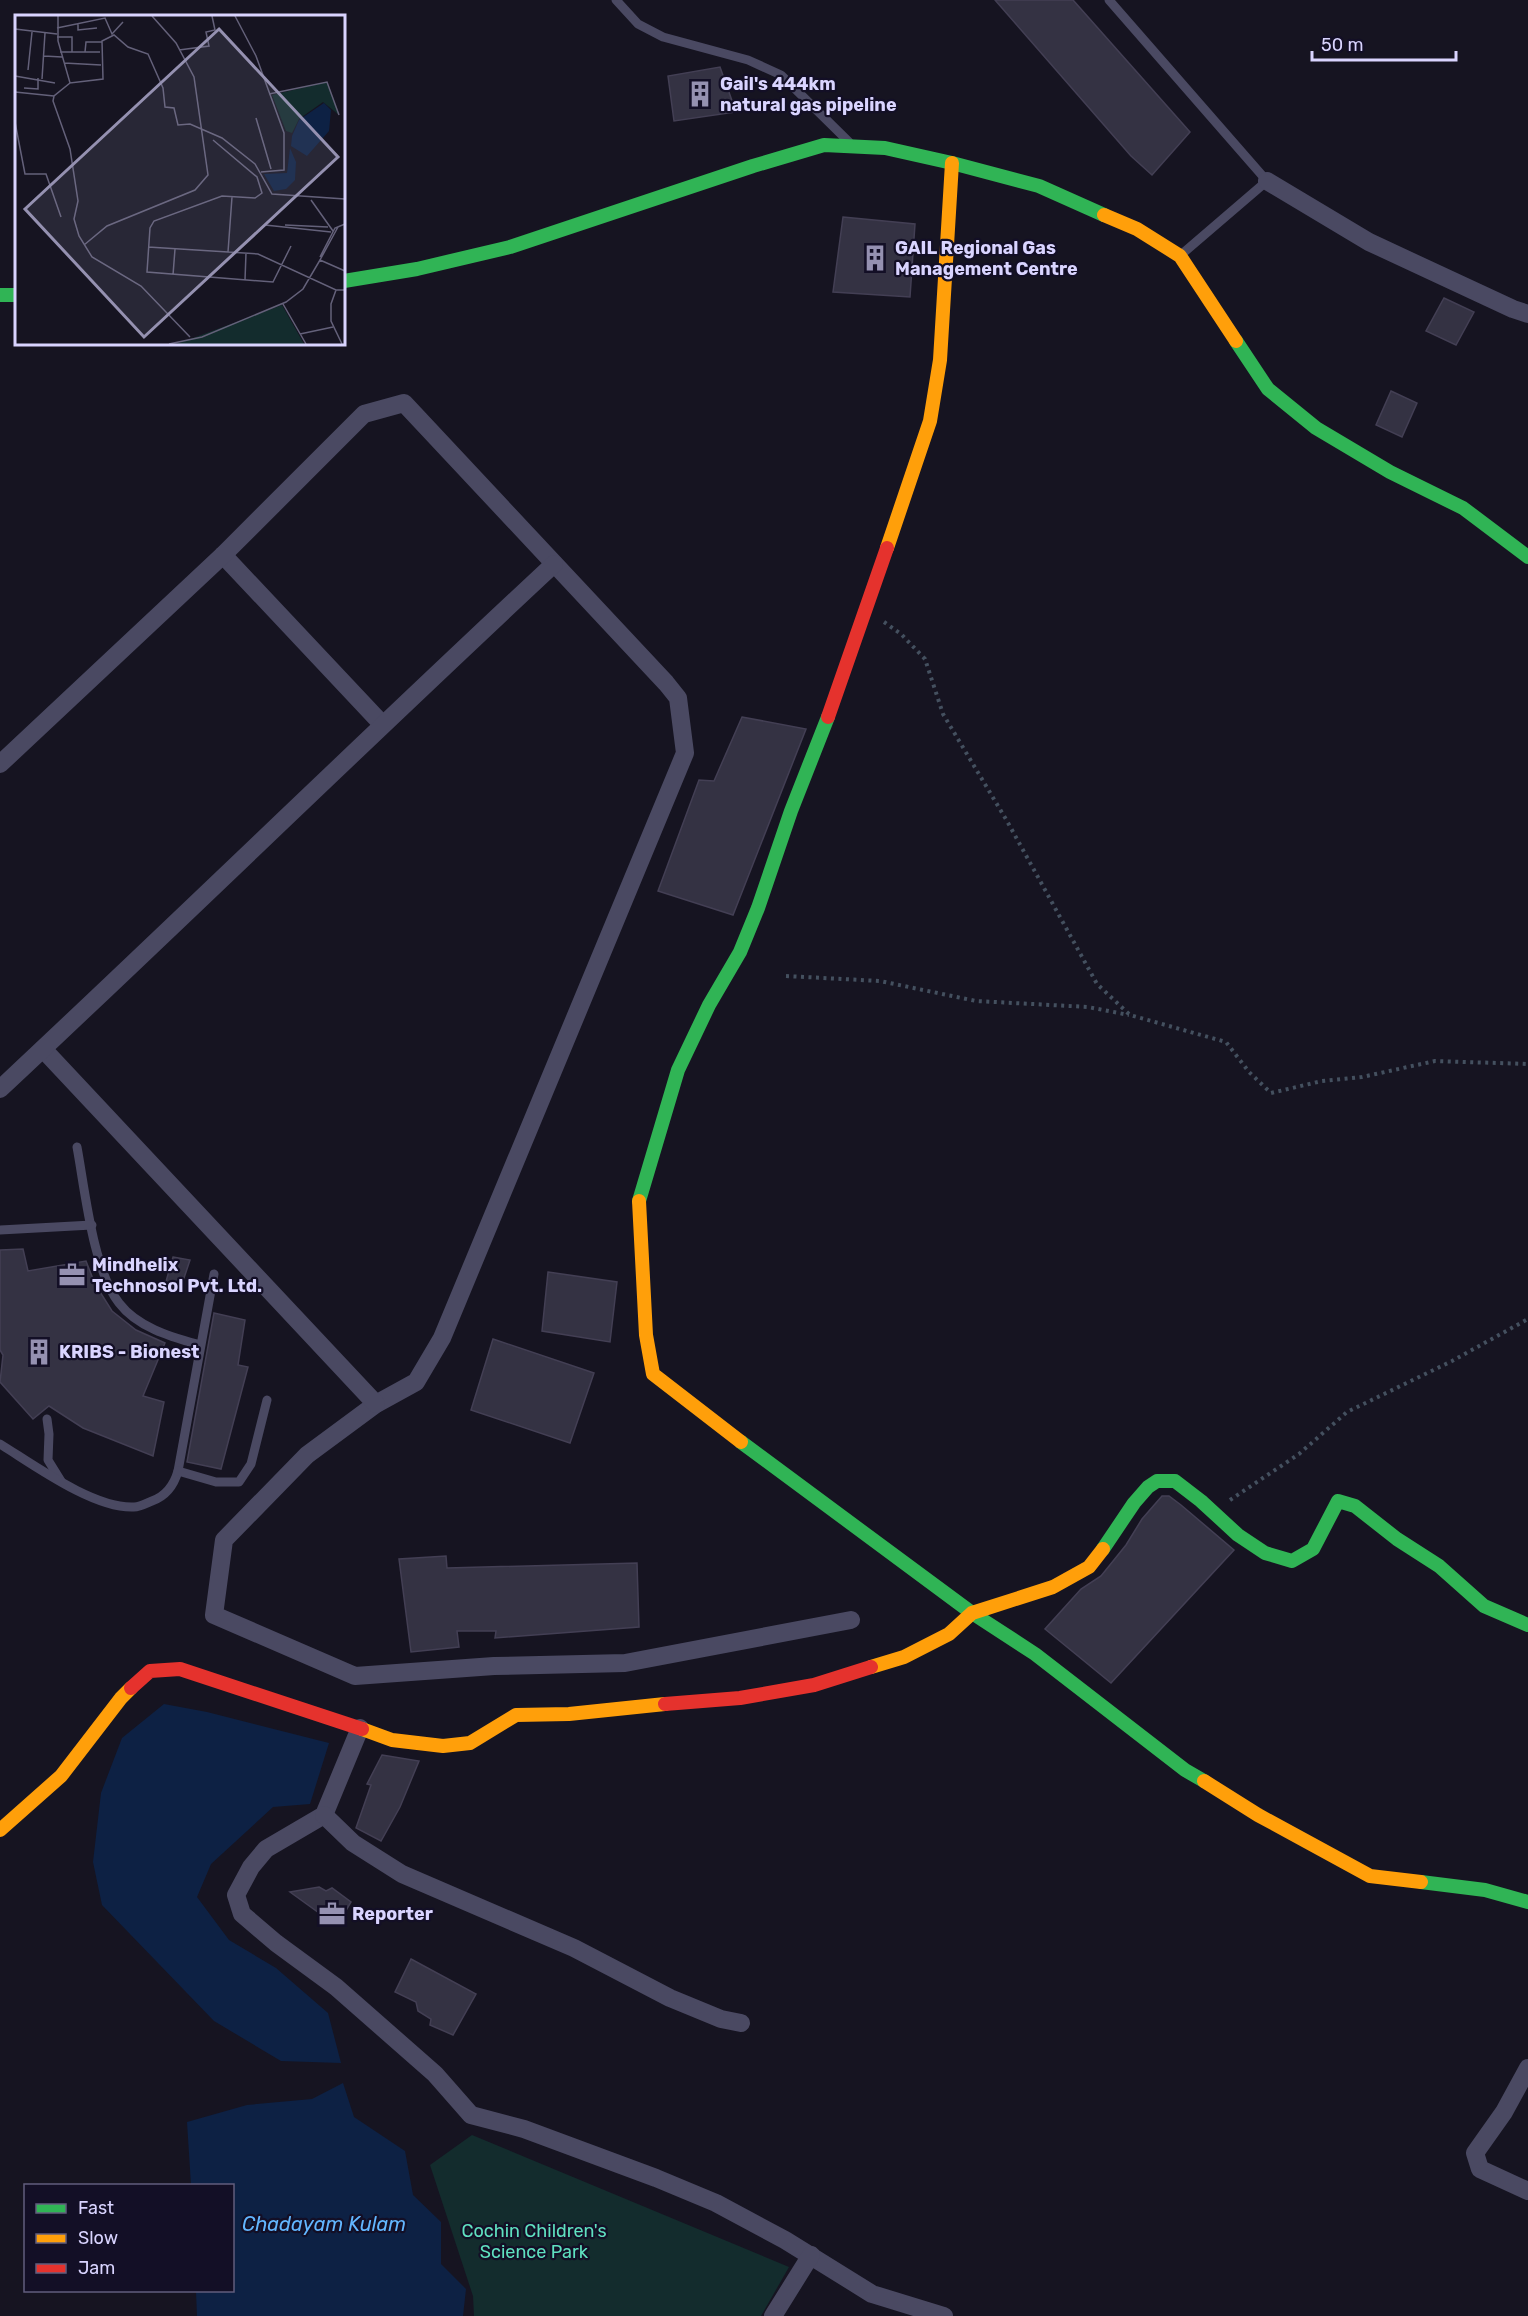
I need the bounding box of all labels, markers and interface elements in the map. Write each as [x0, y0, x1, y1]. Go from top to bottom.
inset map [15, 15, 345, 345]
scale bar [1312, 24, 1456, 62]
text: 50 m [1321, 34, 1364, 56]
place label: Gail's 444km natural gas pipeline [720, 73, 897, 116]
building icon: Gail's 444km natural gas pipeline [685, 79, 715, 109]
place label: GAIL Regional Gas Management Centre [895, 237, 1078, 280]
building icon: GAIL Regional Gas Management Centre [860, 243, 890, 273]
place label: Mindhelix Technosol Pvt. Ltd. [92, 1254, 262, 1297]
office icon: Mindhelix Technosol Pvt. Ltd. [57, 1260, 87, 1290]
building icon: KRIBS - Bionest [24, 1337, 54, 1367]
place label: KRIBS - Bionest [59, 1341, 199, 1363]
office icon: Reporter [317, 1899, 347, 1929]
place label: Reporter [352, 1903, 433, 1925]
legend [24, 2184, 234, 2292]
text: Fast [78, 2197, 114, 2219]
water label: Chadayam Kulam [242, 2212, 406, 2236]
park label: Cochin Children's Science Park [461, 2220, 607, 2263]
text: Slow [78, 2227, 118, 2249]
text: Jam [78, 2257, 115, 2279]

